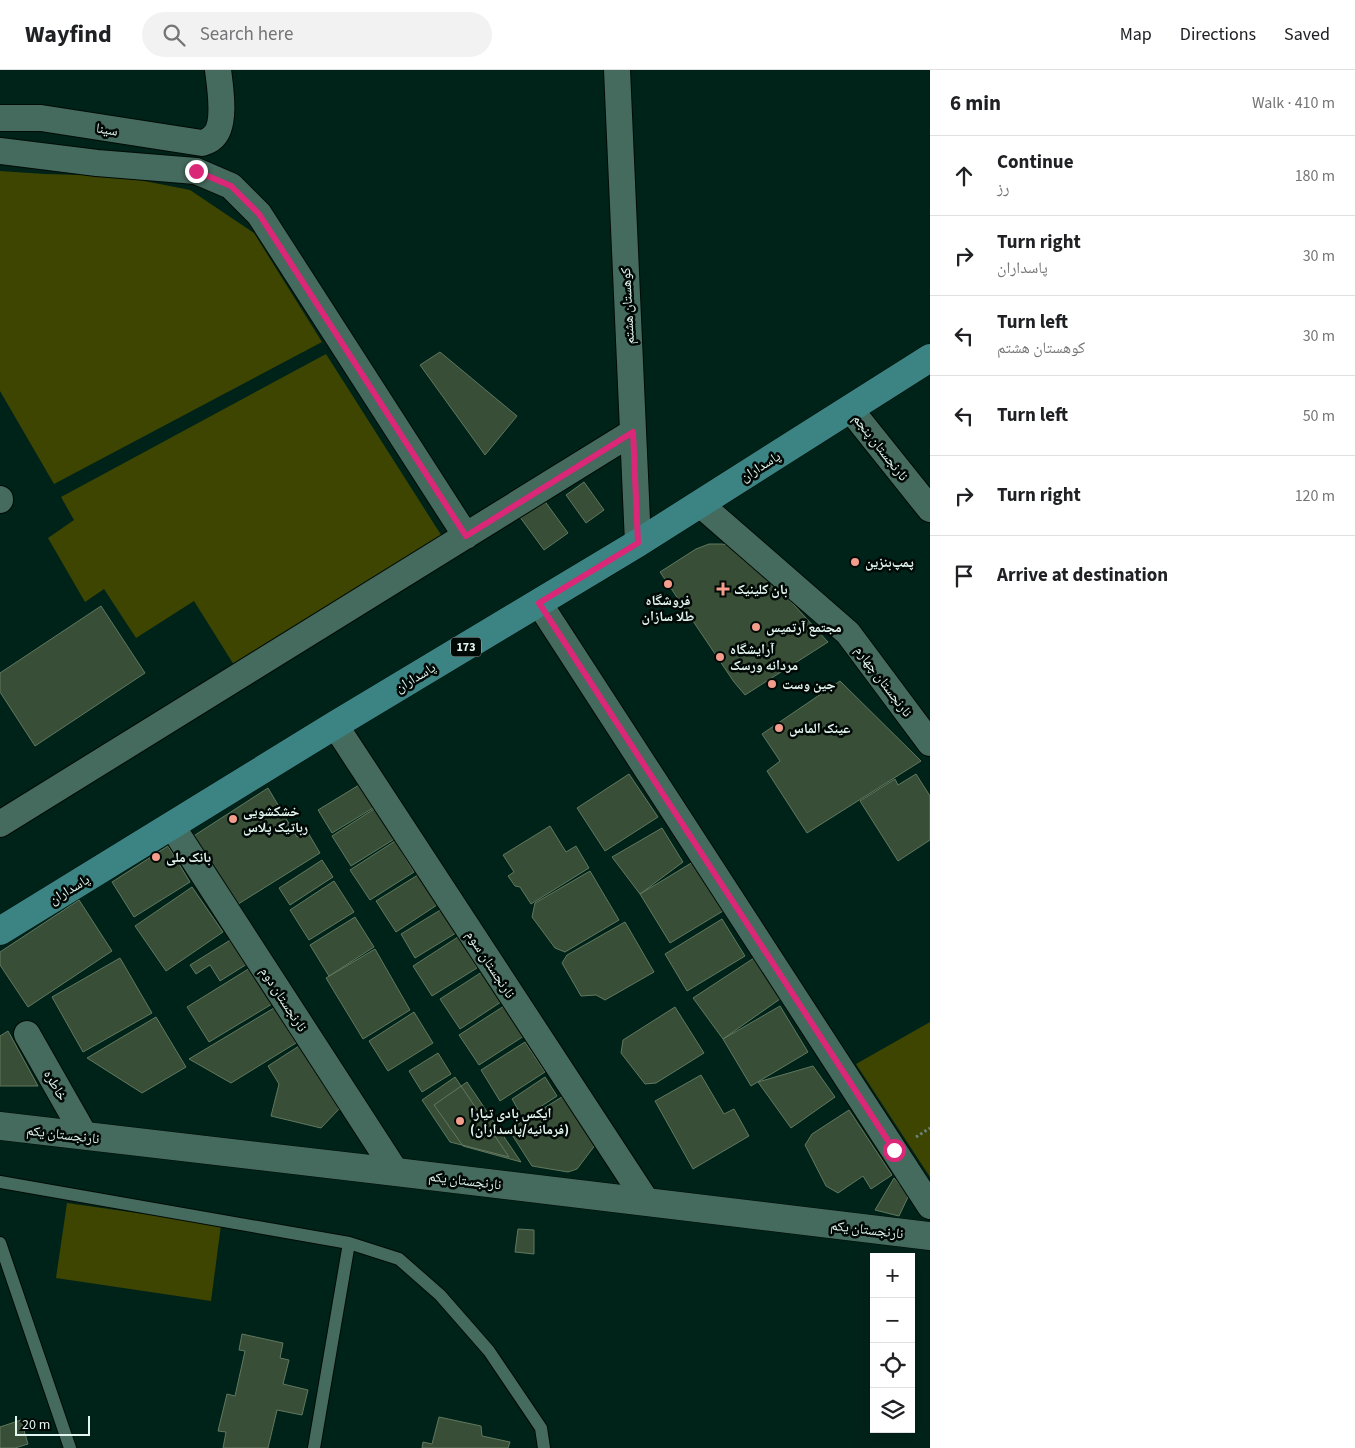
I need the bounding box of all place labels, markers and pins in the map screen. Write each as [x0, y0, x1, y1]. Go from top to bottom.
place label: پمپ‌بنزین [865, 553, 914, 573]
marker: پمپ‌بنزین [849, 556, 861, 568]
marker: فروشگاه طلا سازان [662, 578, 674, 590]
place label: بان کلینیک [734, 580, 788, 600]
marker: بان کلینیک [716, 582, 730, 596]
place label: فروشگاه طلا سازان [642, 591, 694, 627]
place label: مجتمع آرتمیس [766, 618, 842, 638]
marker: مجتمع آرتمیس [750, 621, 762, 633]
place label: آرایشگاه مردانه ورسک [730, 640, 798, 676]
marker: آرایشگاه مردانه ورسک [714, 651, 726, 663]
place label: جین وست [782, 675, 836, 695]
marker: جین وست [766, 678, 778, 690]
place label: عینک الماس [789, 719, 851, 739]
marker: عینک الماس [773, 722, 785, 734]
place label: خشکشویی رباتیک پلاس [243, 802, 308, 838]
marker: خشکشویی رباتیک پلاس [227, 813, 239, 825]
place label: بانک ملی [166, 848, 211, 868]
marker: بانک ملی [150, 851, 162, 863]
place label: ایکس بادی تیارا (فرمانیه/پاسداران) [470, 1104, 569, 1140]
marker: ایکس بادی تیارا (فرمانیه/پاسداران) [454, 1115, 466, 1127]

